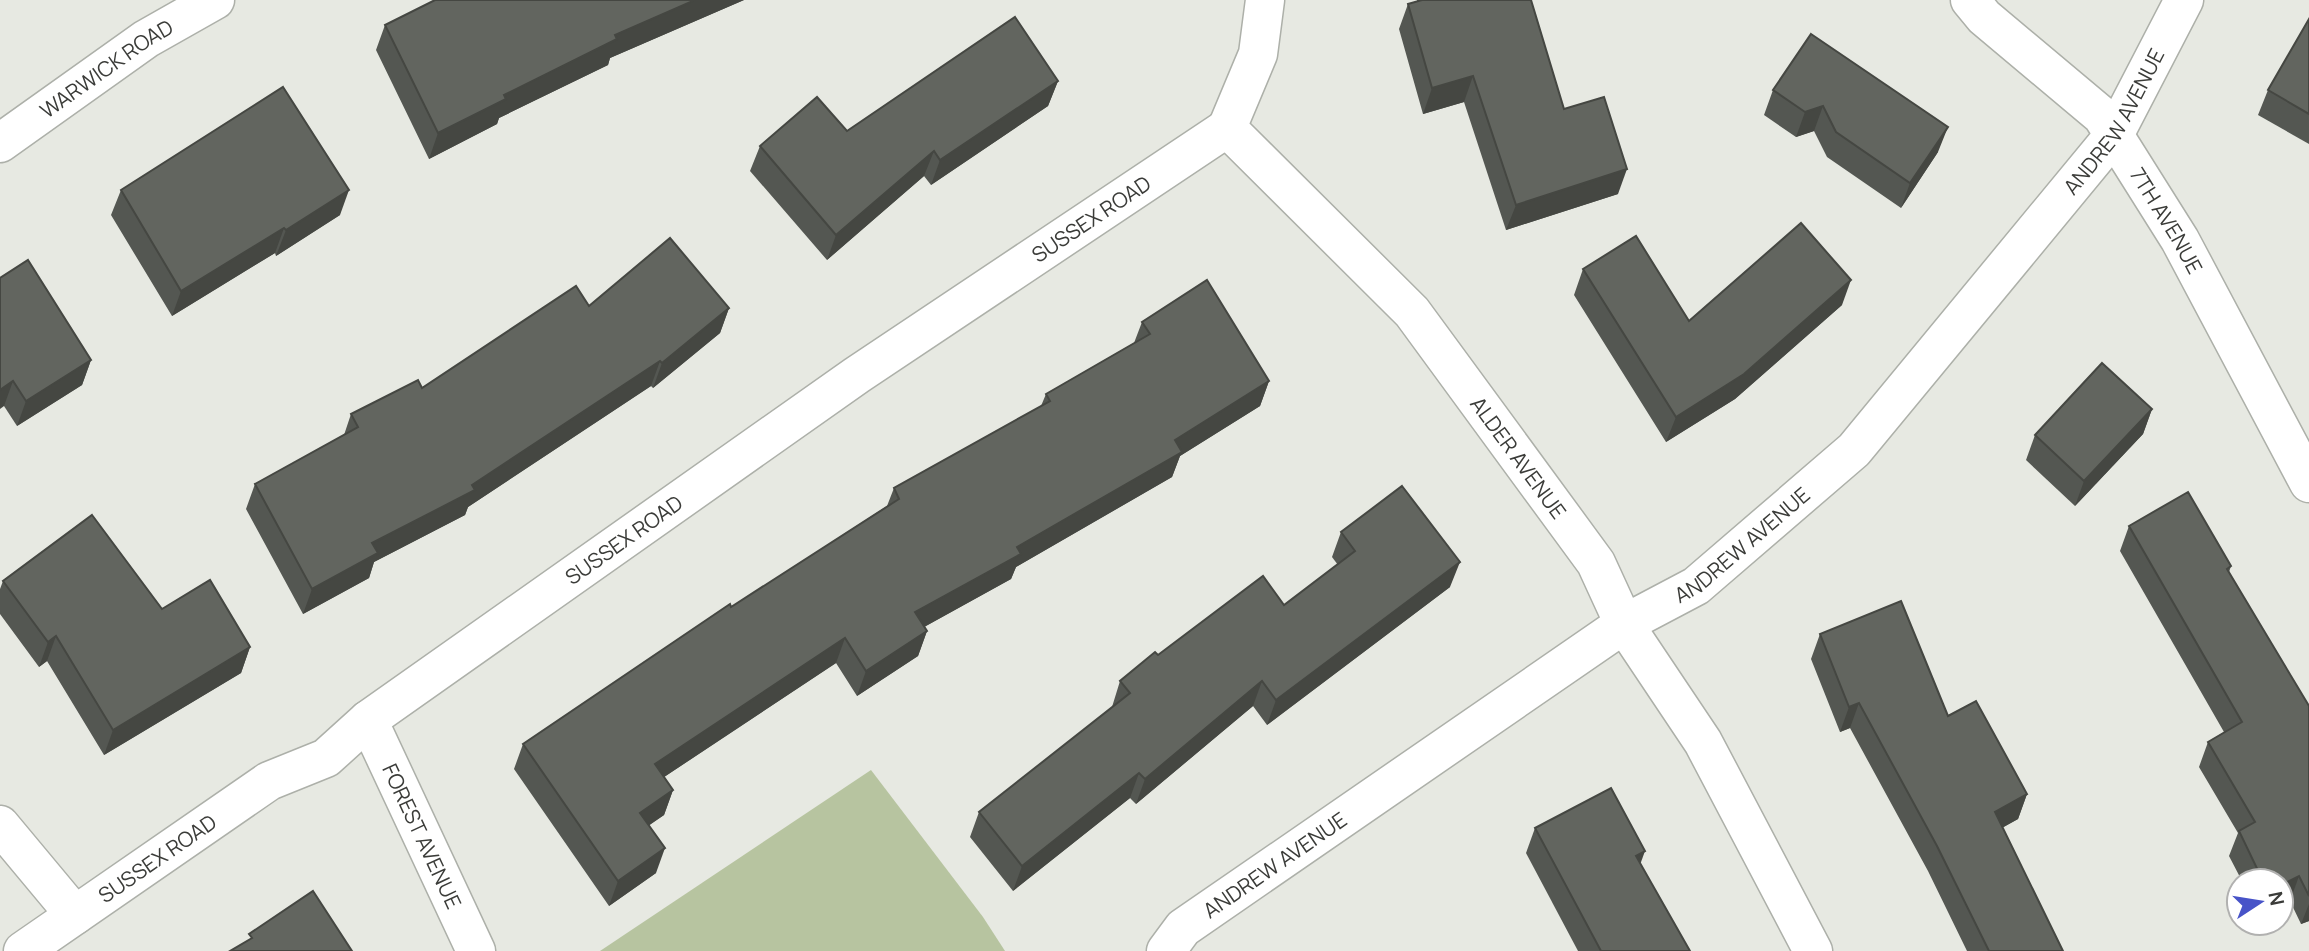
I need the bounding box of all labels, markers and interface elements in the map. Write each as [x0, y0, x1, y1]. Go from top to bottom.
street label: WARWICK ROAD [34, 13, 178, 124]
street label: ANDREW AVENUE [2057, 44, 2170, 200]
street label: 7TH AVENUE [2124, 162, 2209, 278]
street label: SUSSEX ROAD [1026, 169, 1156, 269]
street label: ALDER AVENUE [1464, 391, 1573, 524]
street label: ANDREW AVENUE [1669, 480, 1815, 609]
street label: SUSSEX ROAD [559, 489, 688, 591]
street label: FOREST AVENUE [376, 759, 468, 913]
street label: ANDREW AVENUE [1197, 805, 1352, 924]
street label: SUSSEX ROAD [93, 808, 222, 909]
north arrow [2225, 867, 2295, 937]
text: N [2262, 889, 2291, 908]

